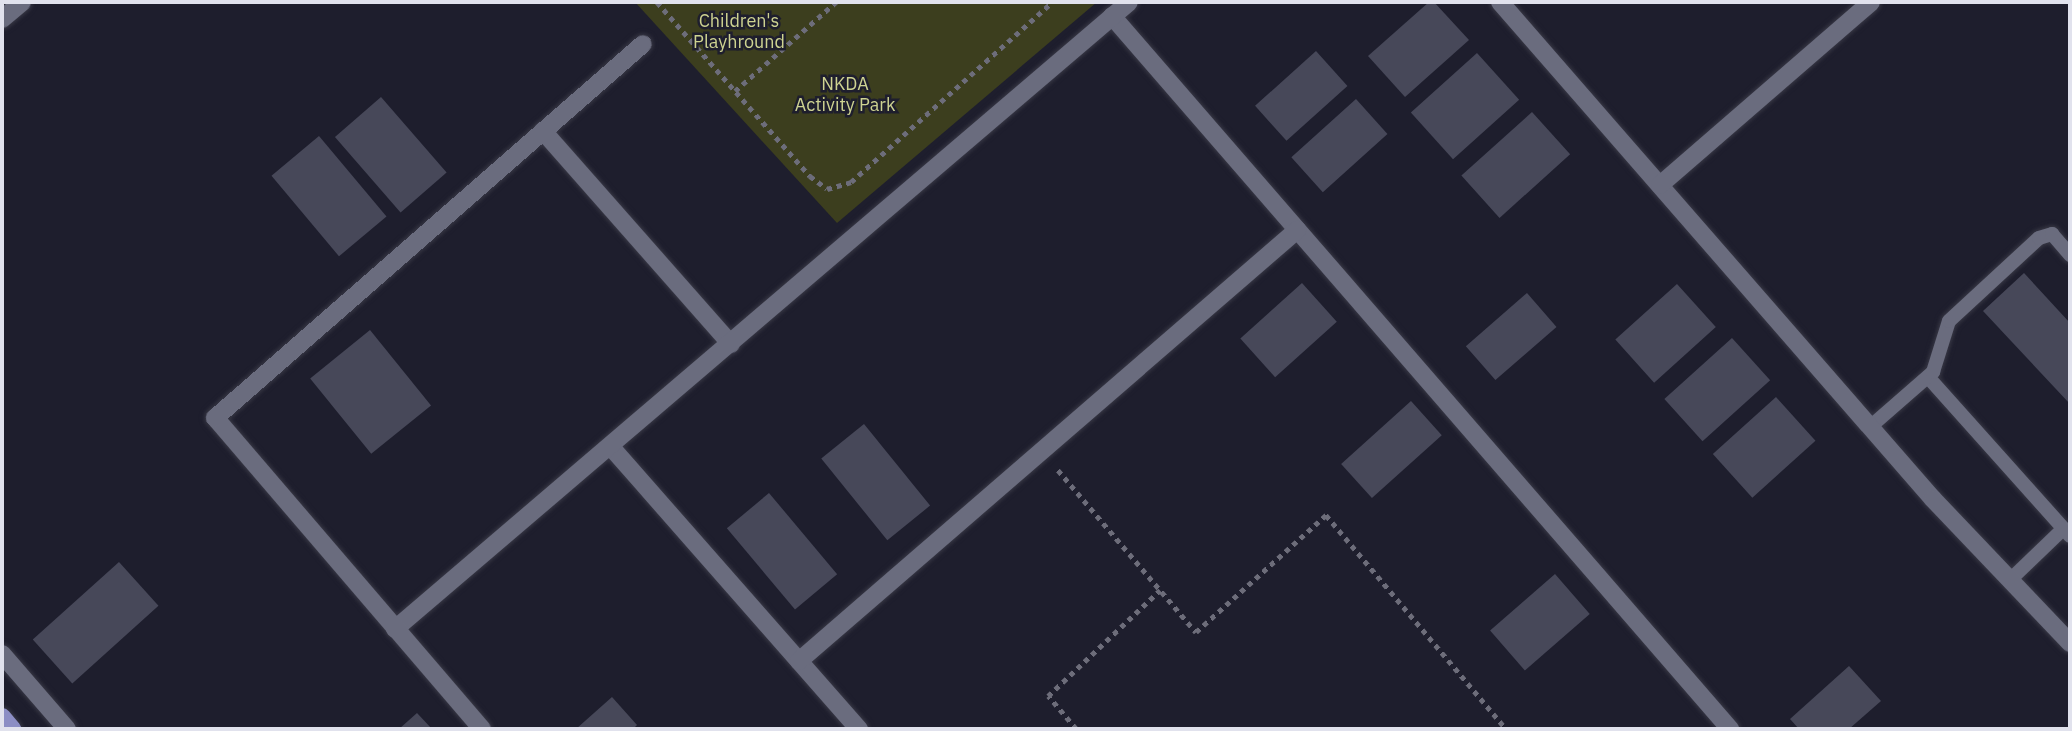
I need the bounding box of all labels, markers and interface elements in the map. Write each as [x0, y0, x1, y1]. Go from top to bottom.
park label: Children's Playhround [693, 11, 785, 54]
park label: NKDA Activity Park [795, 74, 895, 116]

